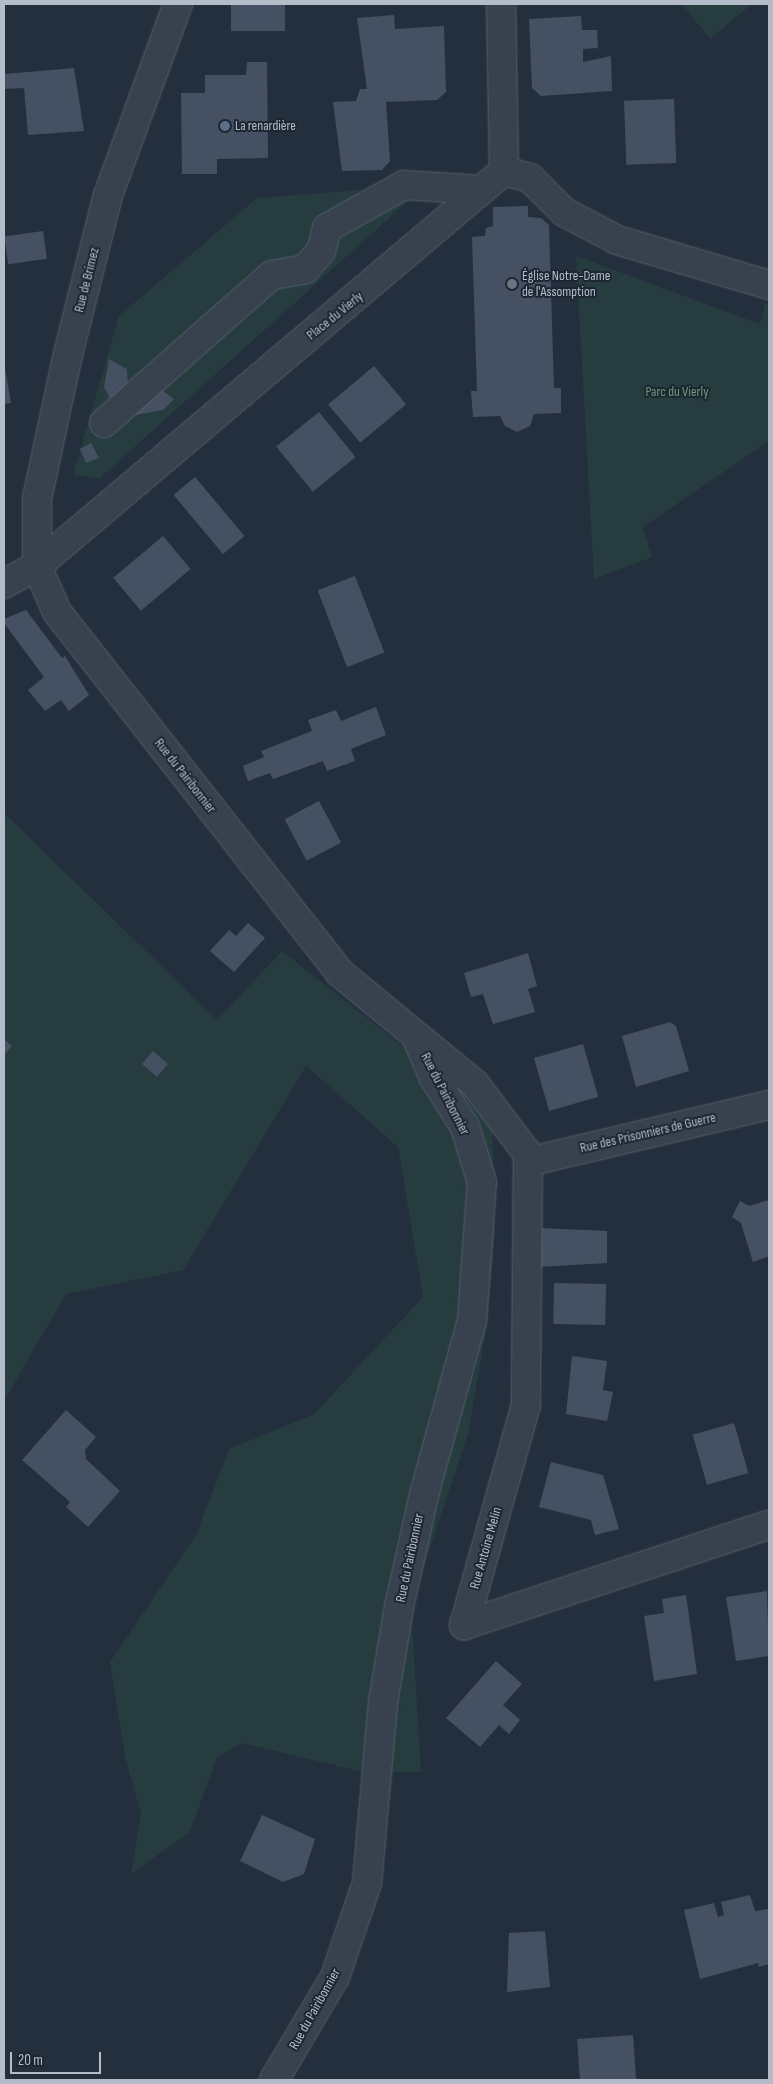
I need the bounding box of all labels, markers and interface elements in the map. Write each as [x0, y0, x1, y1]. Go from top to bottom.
place label: La renardière [235, 118, 296, 134]
marker: La renardière [219, 120, 231, 132]
street label: Rue de Brimez [71, 246, 103, 314]
place label: Église Notre-Dame de l'Assomption [522, 268, 610, 300]
marker: Église Notre-Dame de l'Assomption [506, 278, 518, 290]
street label: Place du Vierly [303, 288, 367, 344]
park label: Parc du Vierly [645, 384, 709, 400]
street label: Rue du Pairibonnier [151, 735, 219, 817]
street label: Rue du Pairibonnier [417, 1050, 473, 1138]
street label: Rue des Prisonniers de Guerre [578, 1109, 718, 1157]
street label: Rue Antoine Melin [466, 1505, 506, 1591]
street label: Rue du Pairibonnier [392, 1512, 428, 1604]
street label: Rue du Pairibonnier [286, 1965, 344, 2053]
scale bar [12, 2042, 104, 2074]
text: 20 m [18, 2051, 43, 2070]

